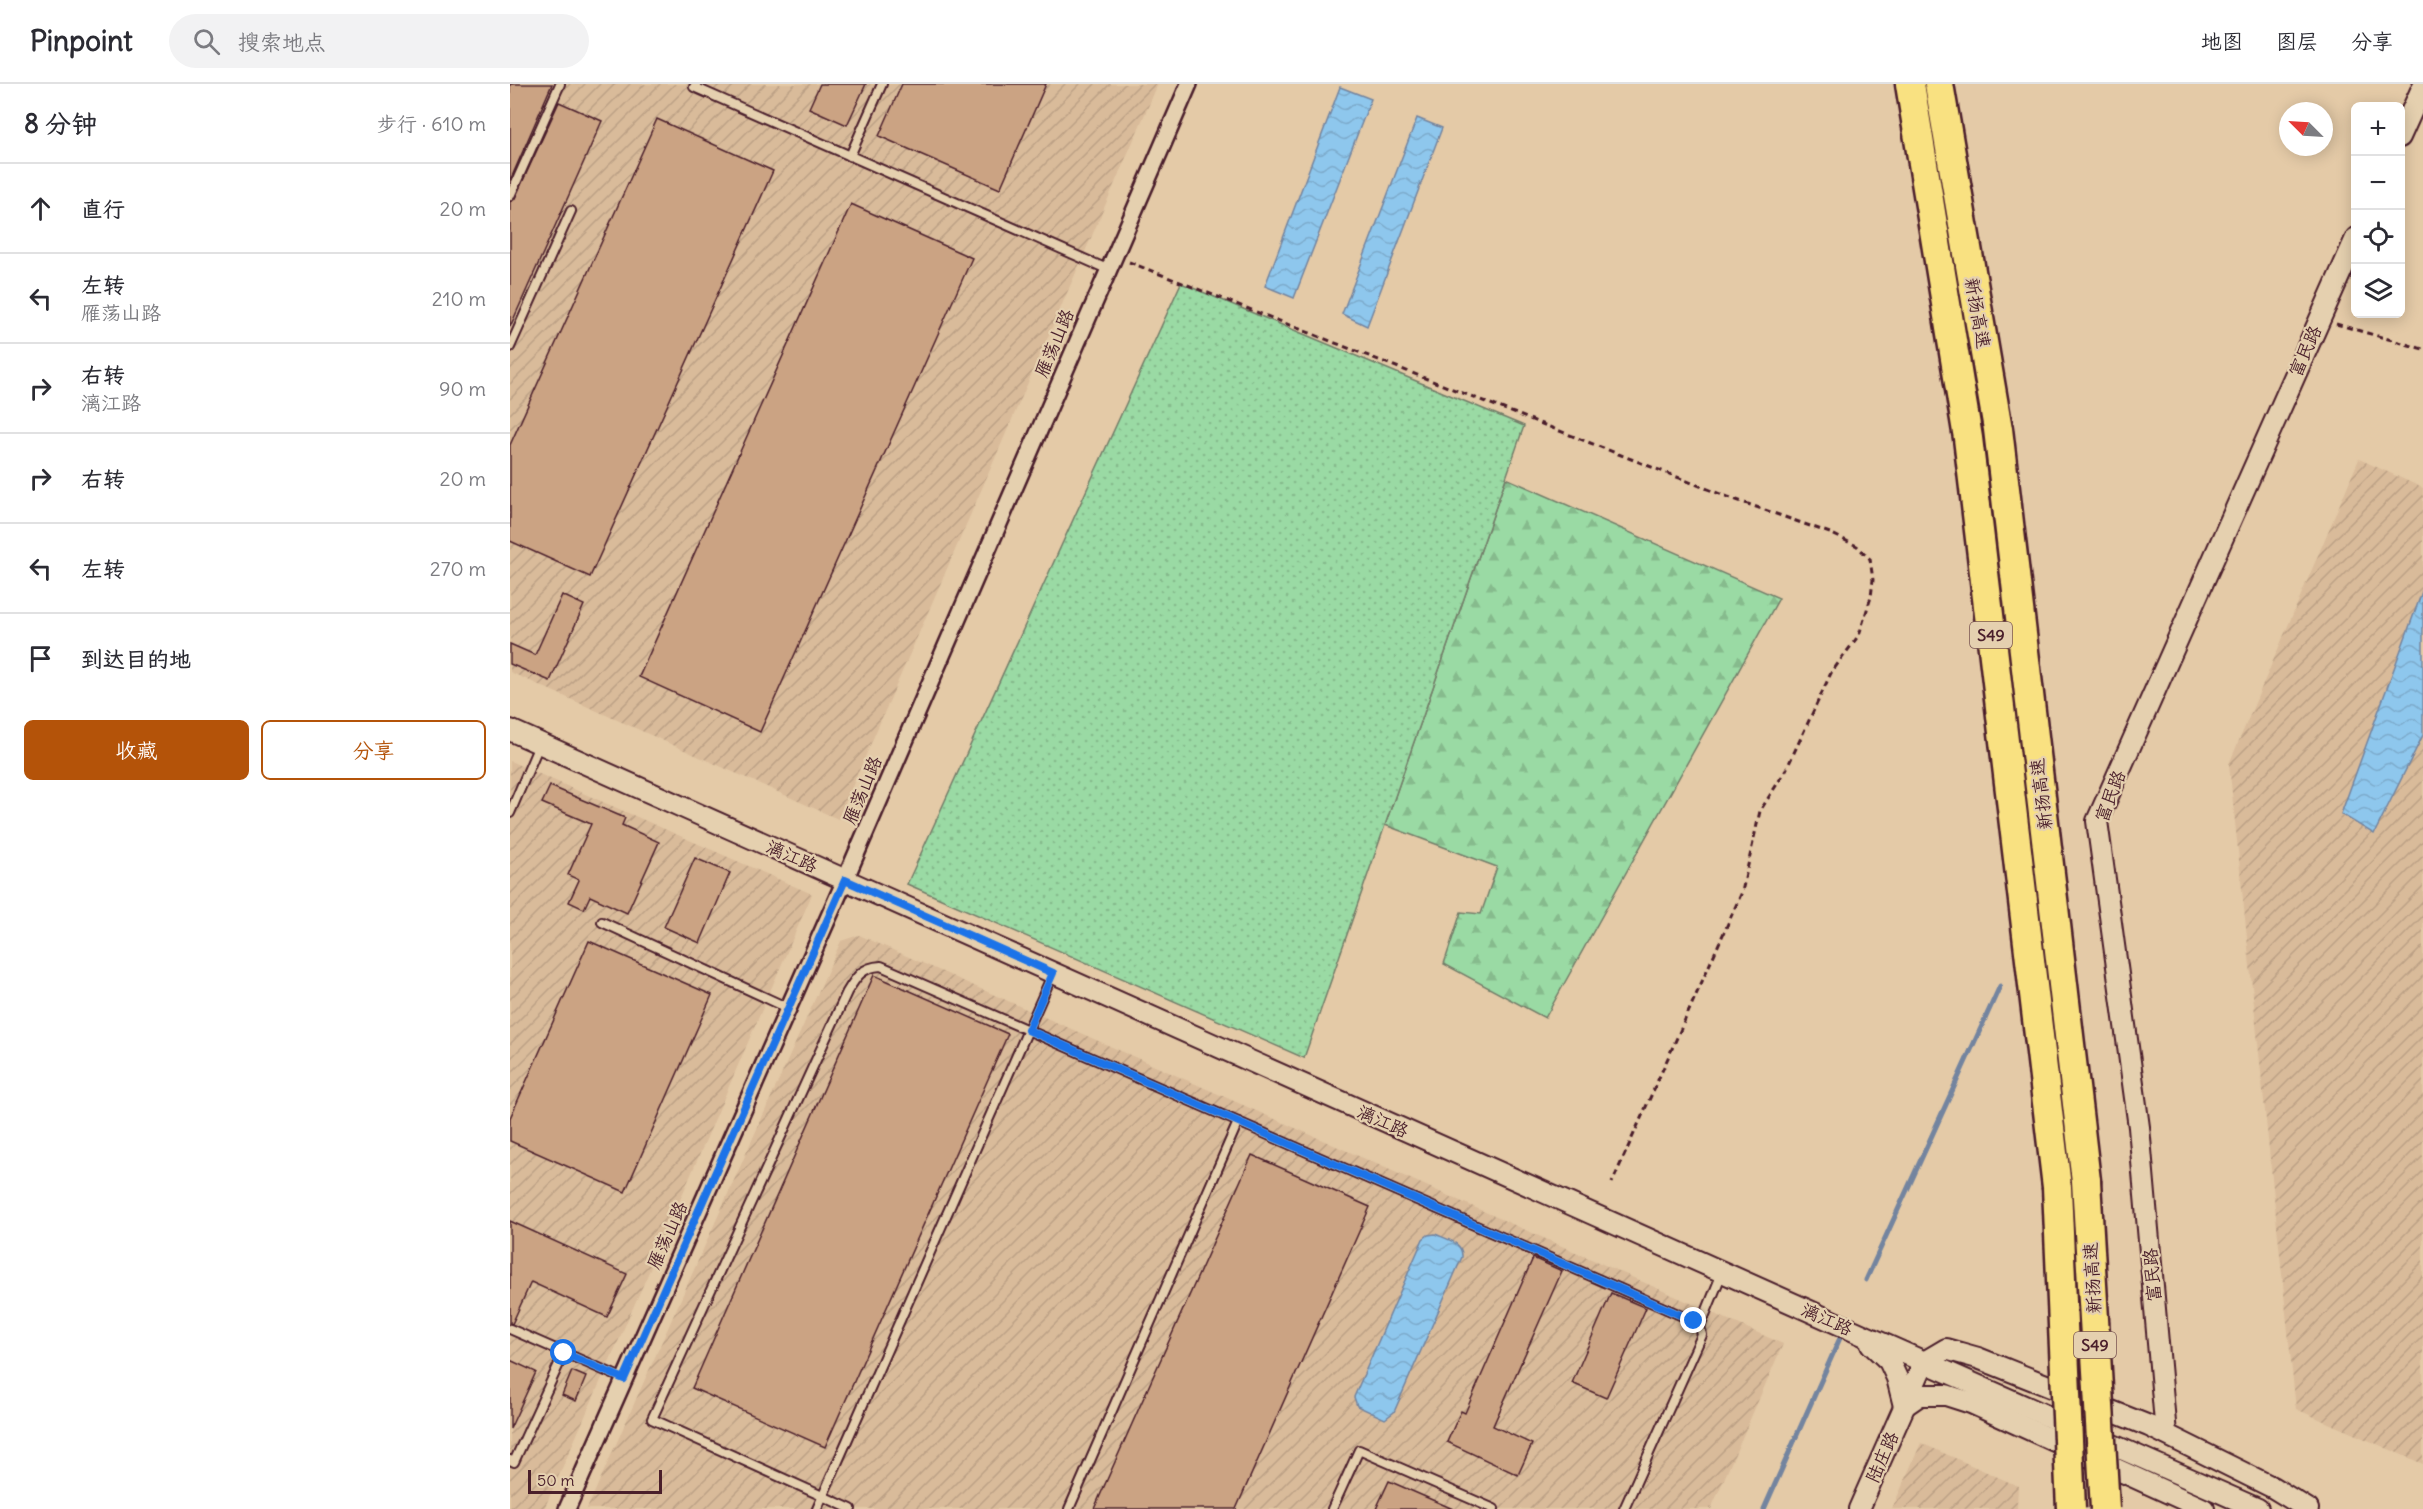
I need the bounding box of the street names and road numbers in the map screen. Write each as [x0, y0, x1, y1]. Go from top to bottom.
street label: 新扬高速 [1960, 276, 1996, 350]
street label: 雁荡山路 [1029, 305, 1079, 381]
street label: 富民路 [2284, 322, 2326, 380]
road number: S49 [1970, 622, 2012, 648]
street label: 雁荡山路 [837, 752, 887, 828]
street label: 新扬高速 [2025, 757, 2057, 831]
street label: 富民路 [2090, 767, 2130, 825]
street label: 漓江路 [763, 835, 821, 877]
street label: 漓江路 [1354, 1100, 1412, 1142]
street label: 雁荡山路 [642, 1197, 692, 1273]
street label: 新扬高速 [2079, 1241, 2105, 1315]
street label: 富民路 [2138, 1247, 2166, 1303]
street label: 漓江路 [1798, 1298, 1856, 1340]
road number: S49 [2074, 1332, 2116, 1358]
street label: 陆庄路 [1861, 1428, 1903, 1486]

